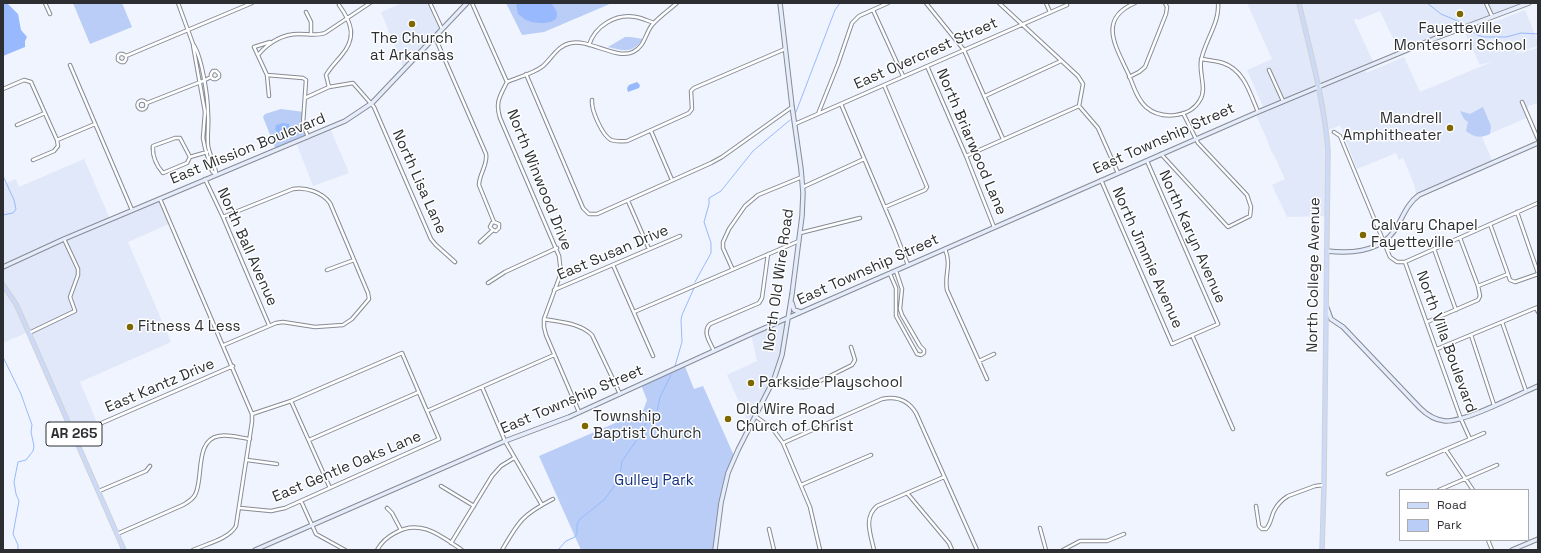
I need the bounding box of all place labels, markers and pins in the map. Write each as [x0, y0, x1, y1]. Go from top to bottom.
marker: Fayetteville Montesorri School [1455, 9, 1465, 19]
marker: The Church at Arkansas [407, 19, 417, 29]
place label: Fayetteville Montesorri School [1394, 20, 1526, 55]
place label: The Church at Arkansas [370, 30, 454, 65]
place label: Mandrell Amphitheater [1343, 110, 1442, 145]
marker: Mandrell Amphitheater [1445, 123, 1455, 133]
place label: Calvary Chapel Fayetteville [1371, 217, 1478, 252]
marker: Calvary Chapel Fayetteville [1358, 230, 1368, 240]
place label: Fitness 4 Less [138, 318, 240, 336]
marker: Fitness 4 Less [125, 322, 135, 332]
place label: Parkside Playschool [759, 374, 903, 392]
marker: Parkside Playschool [746, 378, 756, 388]
place label: Old Wire Road Church of Christ [736, 401, 854, 436]
place label: Township Baptist Church [593, 408, 701, 443]
marker: Old Wire Road Church of Christ [723, 414, 733, 424]
marker: Township Baptist Church [580, 421, 590, 431]

